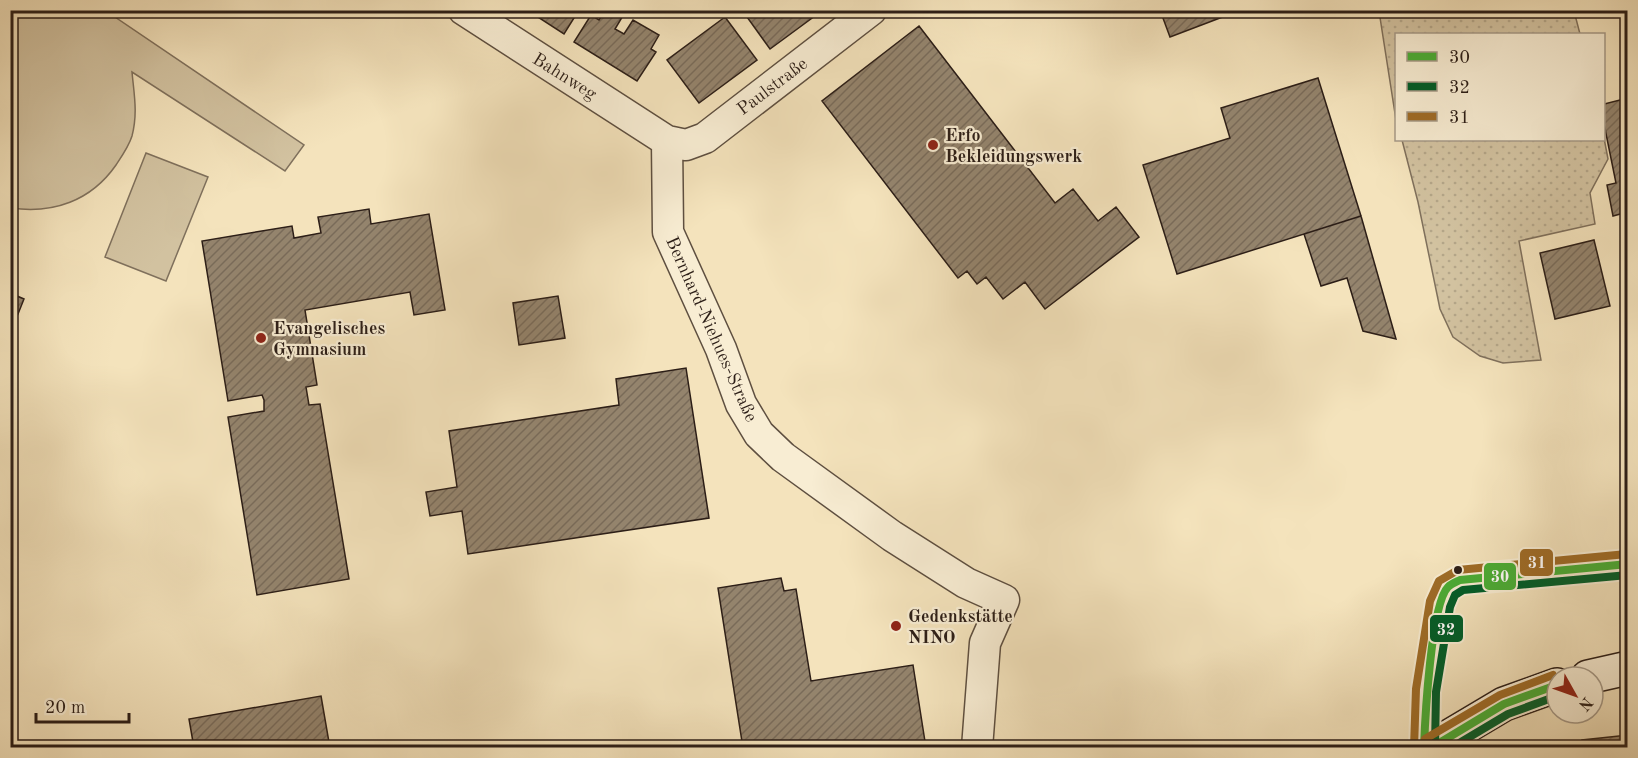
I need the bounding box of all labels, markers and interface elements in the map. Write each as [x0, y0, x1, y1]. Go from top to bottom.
legend [1395, 33, 1605, 141]
text: 30 [1449, 49, 1470, 67]
street label: Bahnweg [529, 50, 600, 104]
street label: Paulstraße [734, 55, 811, 119]
text: 32 [1449, 79, 1470, 97]
text: 31 [1449, 109, 1470, 127]
place label: Erfo Bekleidungswerk [945, 127, 1082, 166]
marker: Erfo Bekleidungswerk [926, 138, 940, 152]
street label: Bernhard-Niehues-Straße [662, 234, 760, 425]
place label: Evangelisches Gymnasium [273, 320, 385, 359]
marker: Evangelisches Gymnasium [254, 331, 268, 345]
line badge: 31 [1519, 548, 1554, 577]
text: 31 [1528, 556, 1546, 572]
line badge: 30 [1483, 562, 1517, 591]
unlabelled marker [1452, 564, 1464, 576]
text: 30 [1491, 570, 1509, 586]
place label: Gedenkstätte NINO [908, 608, 1013, 647]
line badge: 32 [1429, 614, 1464, 643]
marker: Gedenkstätte NINO [889, 619, 903, 633]
text: 32 [1437, 623, 1455, 639]
north arrow [1545, 665, 1605, 725]
scale bar [36, 686, 129, 724]
text: N [1574, 694, 1595, 714]
text: 20 m [45, 699, 85, 717]

